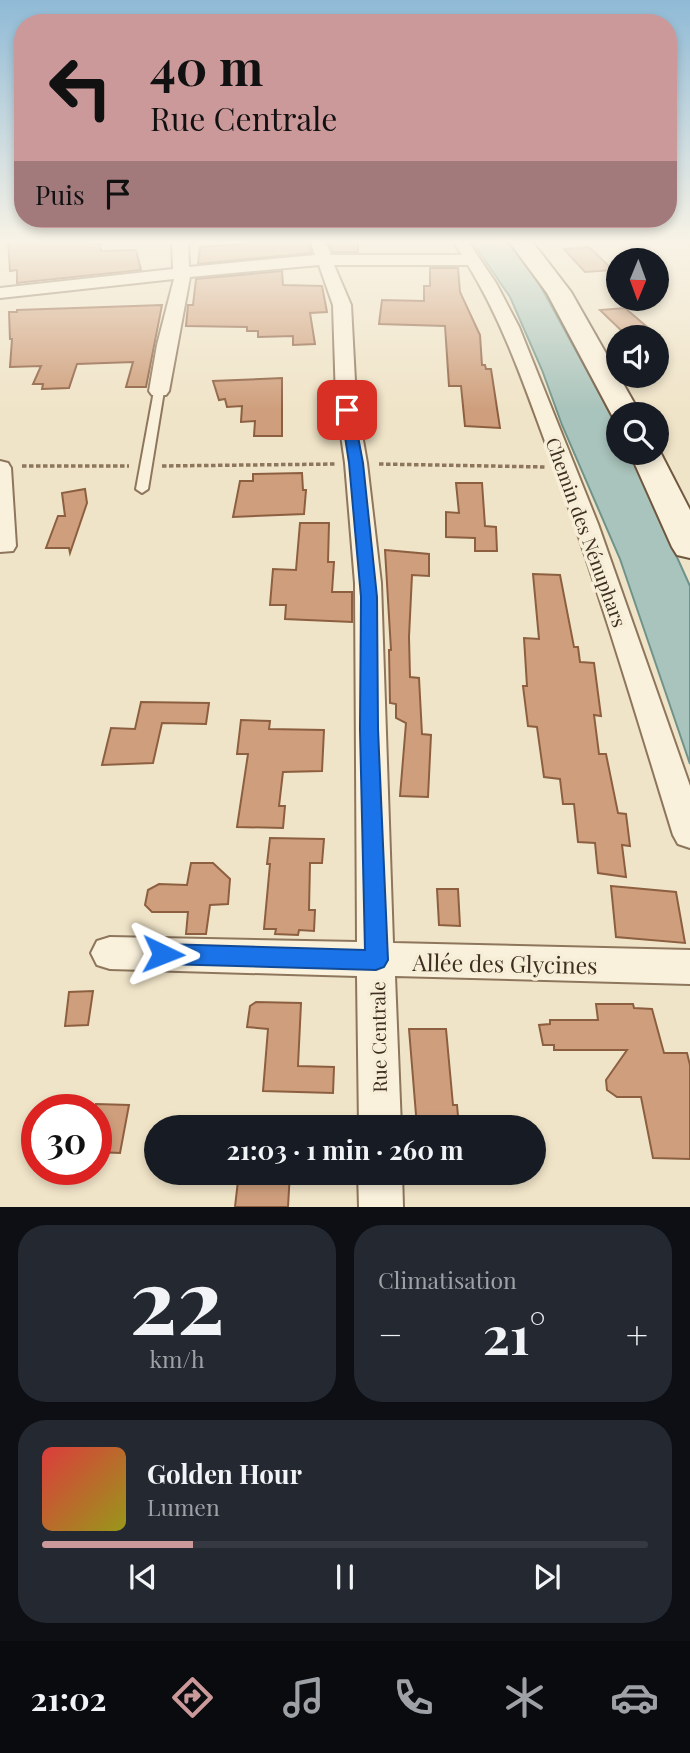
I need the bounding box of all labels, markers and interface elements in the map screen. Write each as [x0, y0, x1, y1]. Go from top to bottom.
text: 40 m [150, 33, 263, 98]
icon: left [35, 42, 126, 133]
text: Rue Centrale [150, 96, 337, 139]
icon: arrive [99, 175, 137, 213]
text: Puis [35, 177, 85, 212]
north arrow [606, 248, 668, 312]
map controls [606, 248, 669, 465]
button: sound [606, 325, 669, 388]
pin [317, 380, 377, 440]
icon: arrive [328, 391, 366, 429]
button: search [606, 402, 669, 465]
street label: Chemin des Nénuphars [541, 434, 633, 630]
position arrow [126, 917, 200, 991]
street label: Allée des Glycines [411, 946, 598, 980]
street label: Rue Centrale [364, 981, 392, 1093]
speed limit sign: 30 [21, 1094, 112, 1185]
text: 21:03 · 1 min · 260 m [226, 1132, 464, 1167]
text: 22 [129, 1237, 225, 1358]
text: Climatisation [378, 1264, 517, 1295]
text: 21° [483, 1299, 546, 1368]
text: − [378, 1308, 403, 1359]
text: + [626, 1308, 648, 1359]
text: km/h [149, 1343, 205, 1374]
text: Golden Hour [147, 1456, 302, 1491]
text: Lumen [147, 1491, 220, 1522]
icon: previous [124, 1558, 162, 1596]
icon: pause [326, 1558, 364, 1596]
icon: next [528, 1558, 566, 1596]
icon: directions [168, 1673, 217, 1722]
icon: music [279, 1673, 328, 1722]
icon: phone [389, 1673, 438, 1722]
icon: climate [500, 1673, 549, 1722]
icon: car [610, 1673, 659, 1722]
text: 21:02 [31, 1676, 106, 1719]

